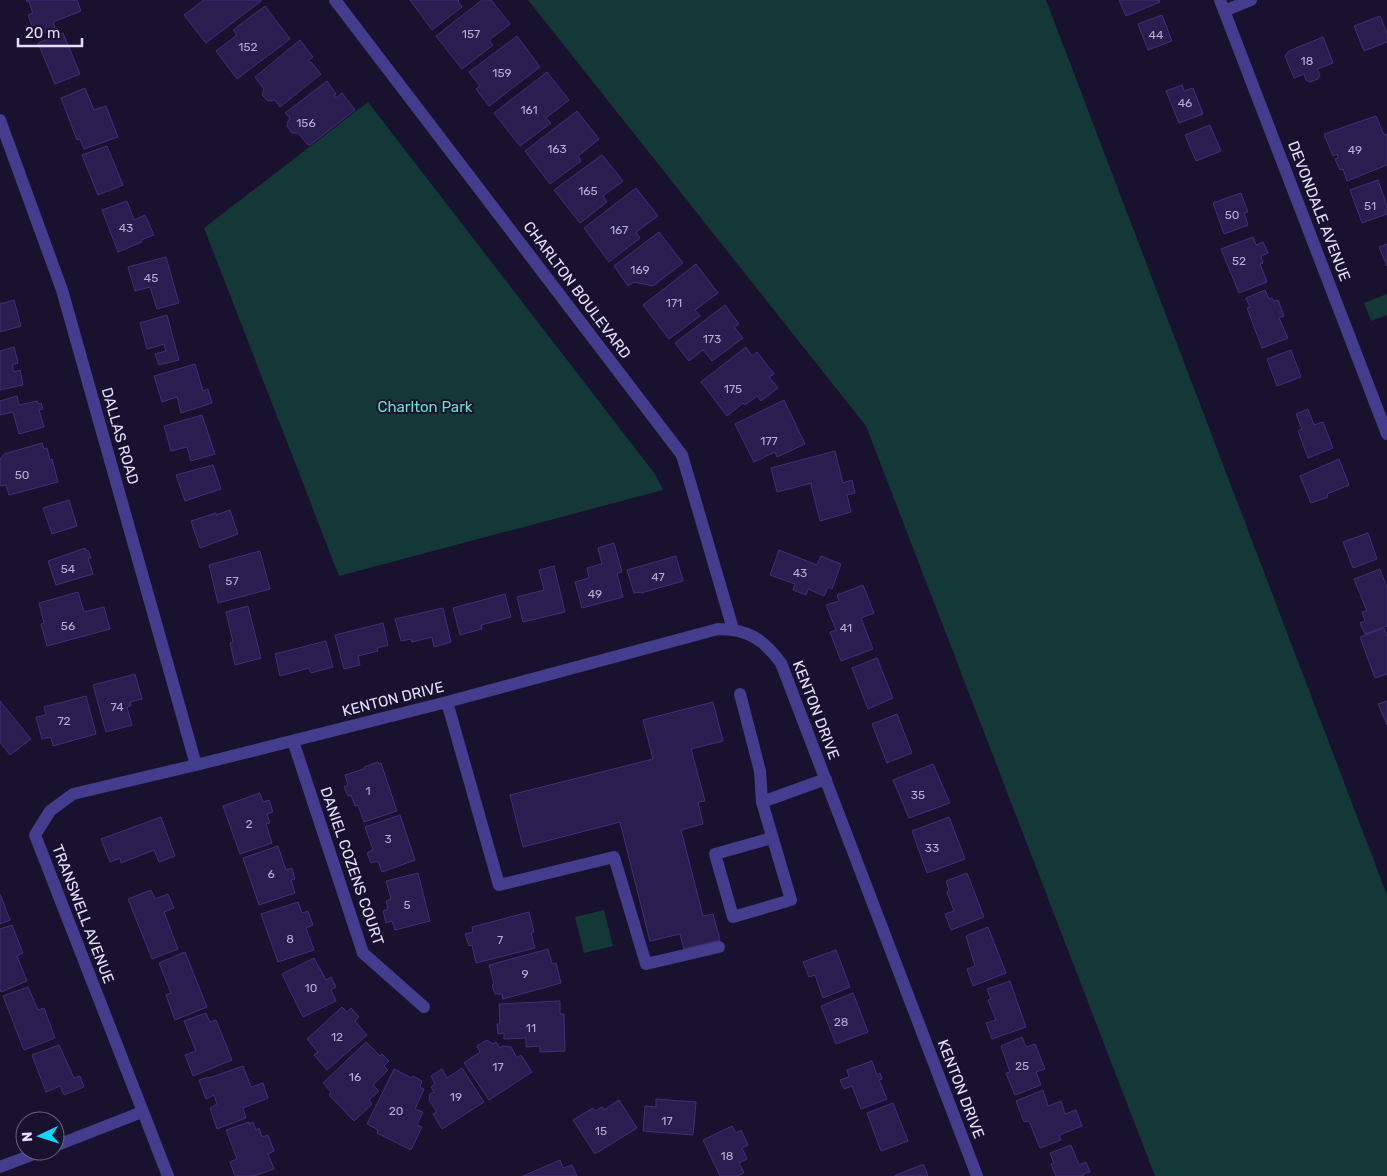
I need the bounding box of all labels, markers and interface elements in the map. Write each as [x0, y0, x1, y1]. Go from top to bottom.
scale bar [18, 15, 81, 47]
text: 20 m [25, 24, 60, 42]
house number: 157 [462, 27, 480, 41]
house number: 44 [1149, 28, 1164, 42]
house number: 152 [238, 40, 258, 54]
house number: 18 [1301, 54, 1313, 68]
house number: 159 [492, 66, 512, 80]
house number: 46 [1178, 96, 1192, 110]
house number: 161 [520, 103, 538, 117]
house number: 156 [296, 116, 316, 130]
street label: DEVONDALE AVENUE [1284, 138, 1354, 284]
house number: 163 [547, 142, 567, 156]
house number: 49 [1348, 143, 1362, 157]
house number: 165 [578, 184, 598, 198]
house number: 51 [1364, 199, 1376, 213]
house number: 50 [1225, 208, 1239, 222]
street label: CHARLTON BOULEVARD [519, 218, 635, 362]
house number: 43 [119, 221, 133, 235]
house number: 167 [610, 223, 628, 237]
house number: 52 [1232, 254, 1246, 268]
house number: 169 [630, 263, 650, 277]
house number: 45 [144, 271, 158, 285]
house number: 171 [666, 296, 682, 310]
house number: 173 [703, 332, 721, 346]
house number: 175 [724, 382, 742, 396]
street label: DALLAS ROAD [98, 385, 142, 487]
park label: Charlton Park [377, 398, 473, 416]
house number: 177 [760, 434, 778, 448]
house number: 50 [15, 468, 29, 482]
house number: 54 [61, 562, 76, 576]
house number: 43 [793, 566, 807, 580]
house number: 47 [651, 570, 665, 584]
house number: 57 [225, 574, 239, 588]
house number: 49 [588, 587, 602, 601]
house number: 56 [61, 619, 75, 633]
house number: 41 [840, 621, 852, 635]
street label: KENTON DRIVE [789, 658, 843, 762]
street label: KENTON DRIVE [340, 678, 446, 720]
house number: 74 [110, 700, 124, 714]
house number: 72 [57, 714, 71, 728]
house number: 1 [365, 784, 371, 798]
street label: DANIEL COZENS COURT [316, 785, 388, 948]
house number: 35 [911, 788, 925, 802]
house number: 2 [245, 817, 253, 831]
house number: 3 [384, 832, 392, 846]
house number: 33 [925, 841, 939, 855]
street label: TRANSWELL AVENUE [48, 842, 118, 986]
house number: 6 [267, 867, 275, 881]
house number: 5 [403, 898, 411, 912]
house number: 8 [286, 932, 294, 946]
house number: 7 [497, 933, 503, 947]
house number: 9 [521, 967, 529, 981]
house number: 10 [305, 981, 317, 995]
house number: 28 [834, 1015, 848, 1029]
house number: 11 [526, 1021, 536, 1035]
house number: 12 [331, 1030, 343, 1044]
street label: KENTON DRIVE [934, 1037, 988, 1141]
house number: 25 [1015, 1059, 1029, 1073]
house number: 17 [492, 1060, 504, 1074]
house number: 16 [349, 1070, 361, 1084]
house number: 19 [450, 1090, 462, 1104]
house number: 20 [389, 1104, 403, 1118]
north arrow [15, 1111, 65, 1161]
house number: 17 [661, 1114, 673, 1128]
house number: 15 [595, 1124, 607, 1138]
text: N [19, 1131, 36, 1142]
house number: 18 [721, 1149, 733, 1163]

